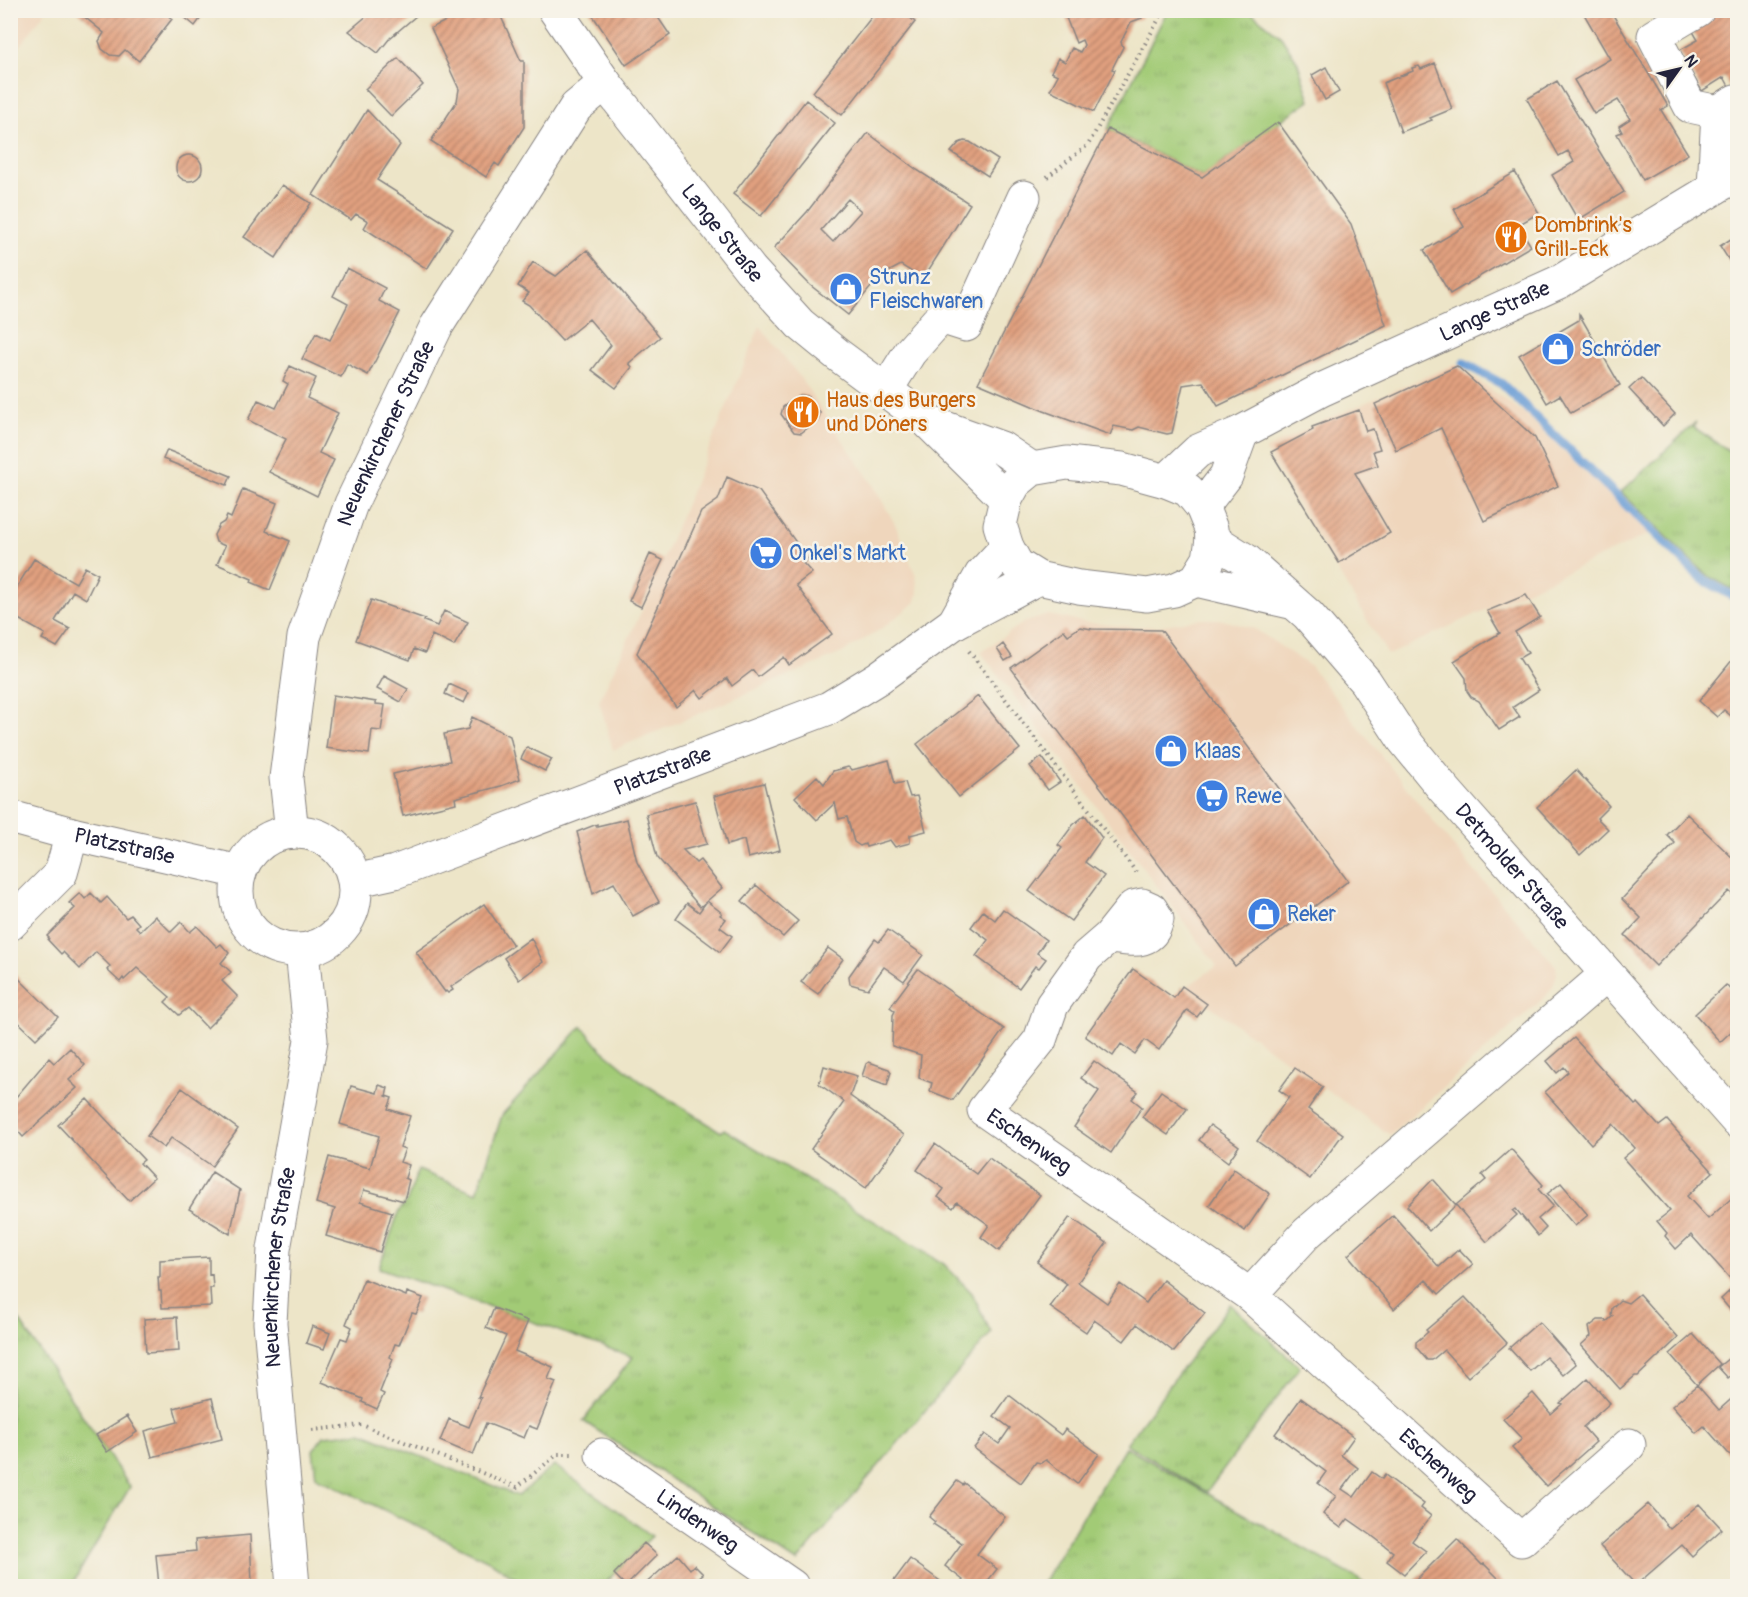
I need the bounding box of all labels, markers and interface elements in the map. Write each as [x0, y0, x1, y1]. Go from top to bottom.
north arrow [1649, 39, 1709, 99]
text: N [1679, 51, 1702, 71]
street label: Lange Straße [675, 178, 770, 289]
place label: Dombrink's Grill-Eck [1534, 212, 1633, 263]
restaurant icon: Dombrink's Grill-Eck [1493, 219, 1529, 255]
place label: Strunz Fleischwaren [869, 264, 983, 315]
shop icon: Strunz Fleischwaren [828, 271, 864, 307]
street label: Lange Straße [1435, 274, 1555, 348]
shop icon: Schröder [1540, 331, 1576, 367]
street label: Neuenkirchener Straße [331, 336, 441, 530]
place label: Schröder [1581, 336, 1662, 363]
place label: Haus des Burgers und Döners [826, 387, 976, 438]
restaurant icon: Haus des Burgers und Döners [785, 394, 821, 430]
supermarket icon: Onkel's Markt [748, 535, 784, 571]
place label: Onkel's Markt [789, 540, 907, 567]
shop icon: Klaas [1153, 733, 1189, 769]
place label: Klaas [1194, 738, 1241, 765]
street label: Platzstraße [610, 740, 716, 802]
supermarket icon: Rewe [1194, 778, 1230, 814]
place label: Rewe [1235, 783, 1283, 810]
street label: Detmolder Straße [1449, 797, 1575, 935]
street label: Platzstraße [72, 821, 178, 870]
shop icon: Reker [1246, 896, 1282, 932]
place label: Reker [1287, 901, 1337, 928]
street label: Eschenweg [981, 1102, 1077, 1180]
street label: Neuenkirchener Straße [256, 1165, 302, 1369]
street label: Eschenweg [1393, 1422, 1484, 1508]
street label: Lindenweg [651, 1483, 744, 1559]

